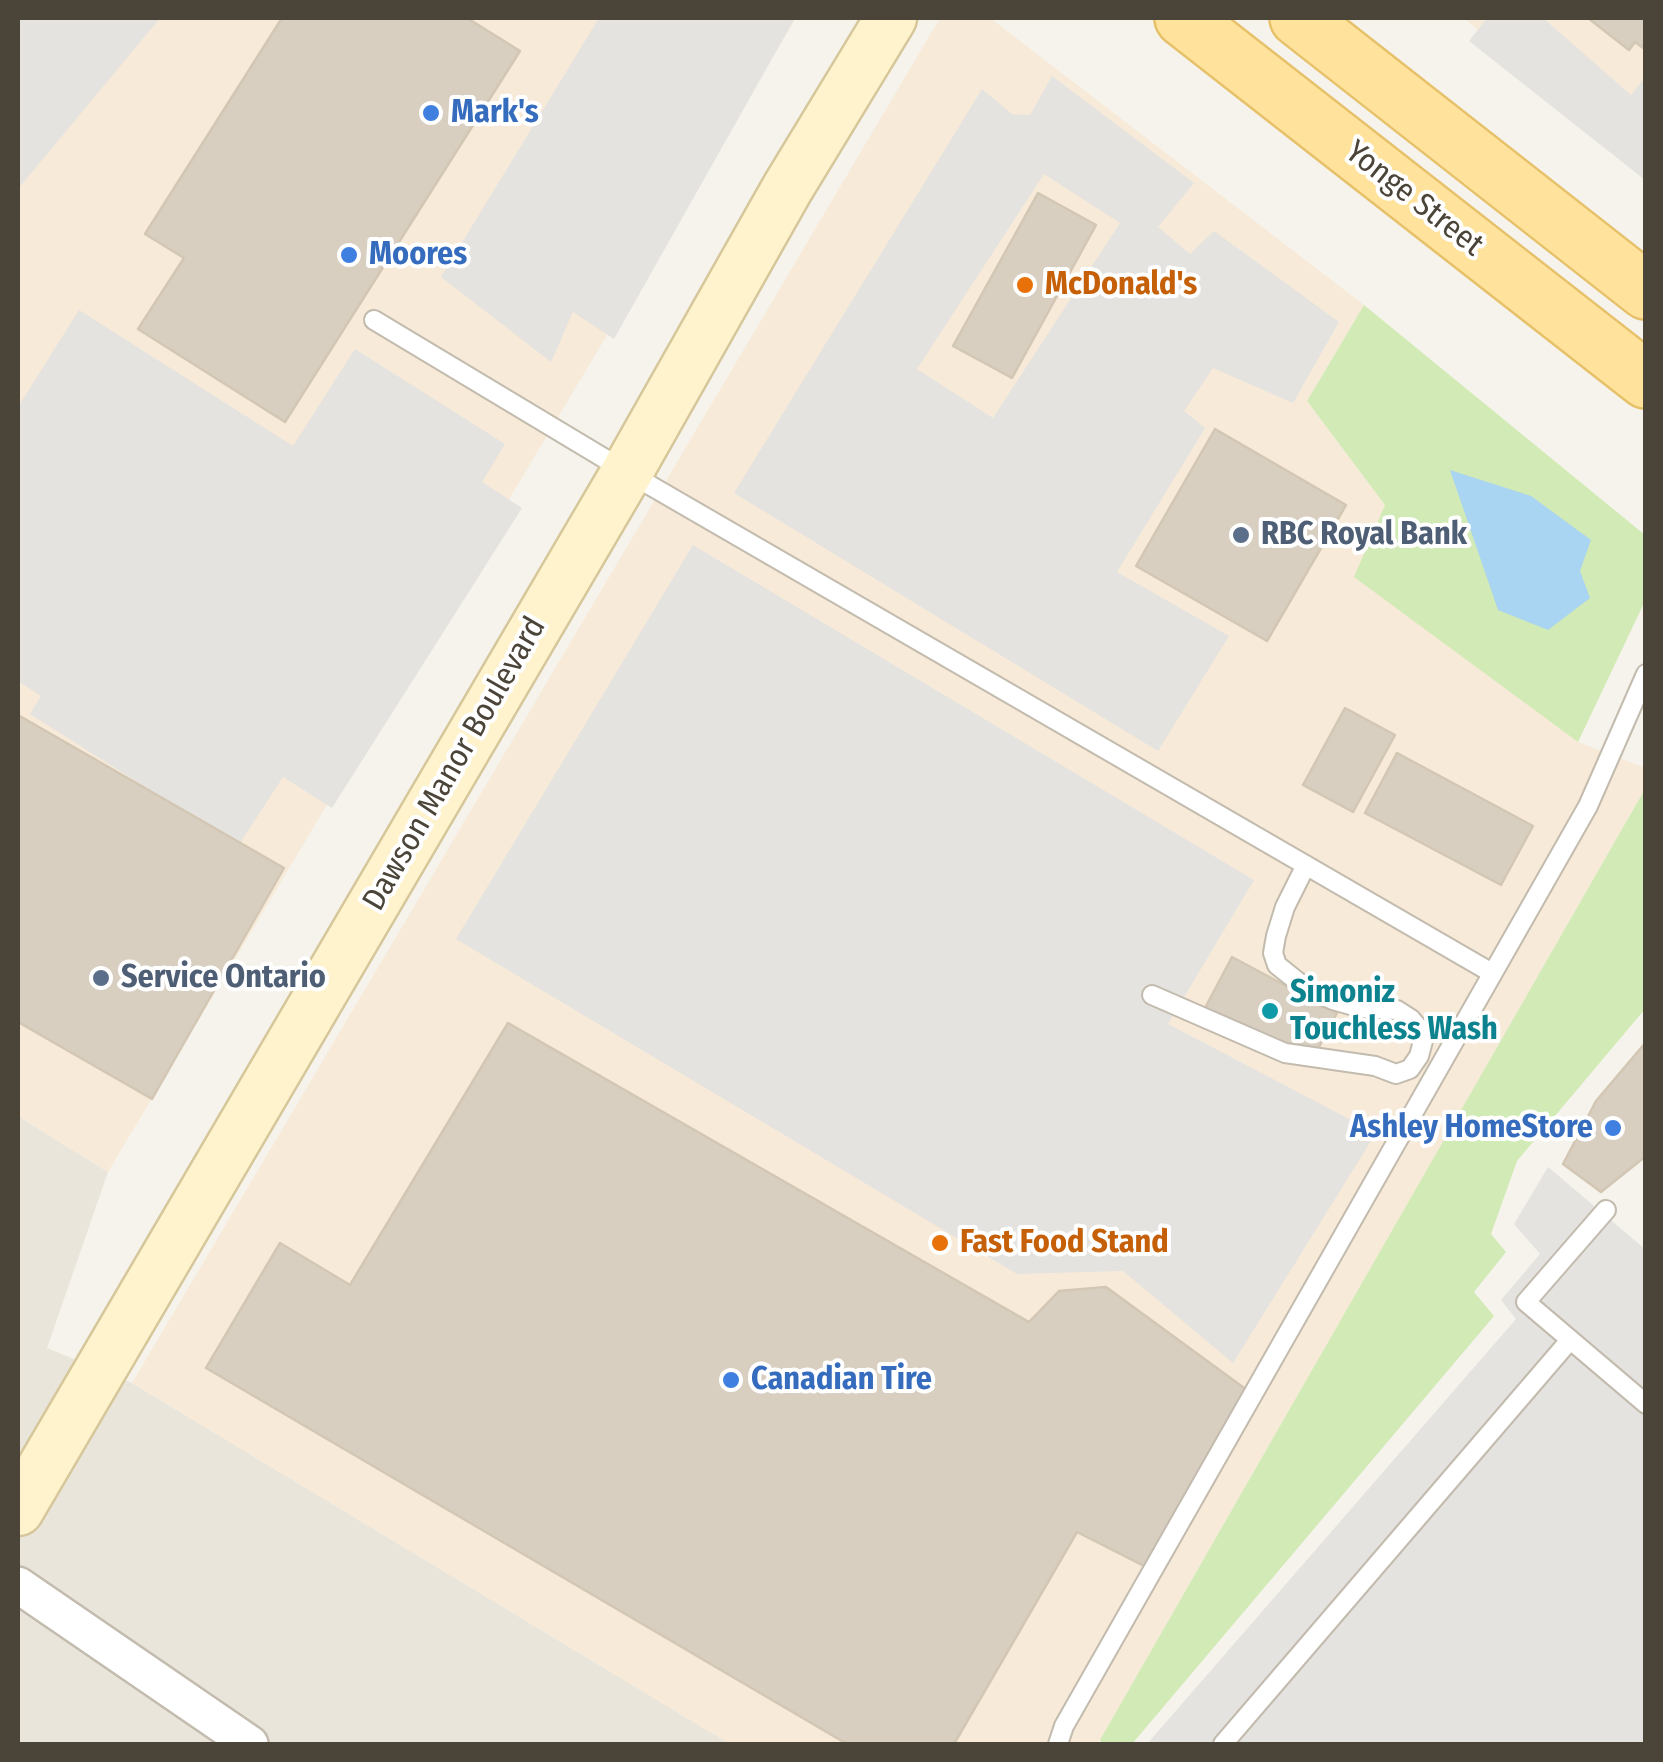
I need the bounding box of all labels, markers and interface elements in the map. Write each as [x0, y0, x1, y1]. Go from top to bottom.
place label: Mark's [451, 94, 539, 132]
marker: Mark's [420, 102, 442, 124]
street label: Yonge Street [1337, 133, 1491, 265]
place label: Moores [369, 236, 467, 274]
marker: Moores [338, 244, 360, 266]
place label: McDonald's [1045, 266, 1197, 304]
marker: McDonald's [1014, 274, 1036, 296]
place label: RBC Royal Bank [1261, 516, 1467, 554]
marker: RBC Royal Bank [1230, 524, 1252, 546]
street label: Dawson Manor Boulevard [355, 610, 555, 918]
place label: Service Ontario [121, 959, 326, 997]
marker: Service Ontario [90, 967, 112, 989]
place label: Simoniz Touchless Wash [1290, 974, 1498, 1049]
marker: Simoniz Touchless Wash [1259, 1000, 1281, 1022]
place label: Ashley HomeStore [1350, 1109, 1593, 1147]
marker: Ashley HomeStore [1602, 1117, 1624, 1139]
place label: Fast Food Stand [960, 1224, 1169, 1262]
marker: Fast Food Stand [929, 1232, 951, 1254]
place label: Canadian Tire [751, 1361, 932, 1399]
marker: Canadian Tire [720, 1369, 742, 1391]

